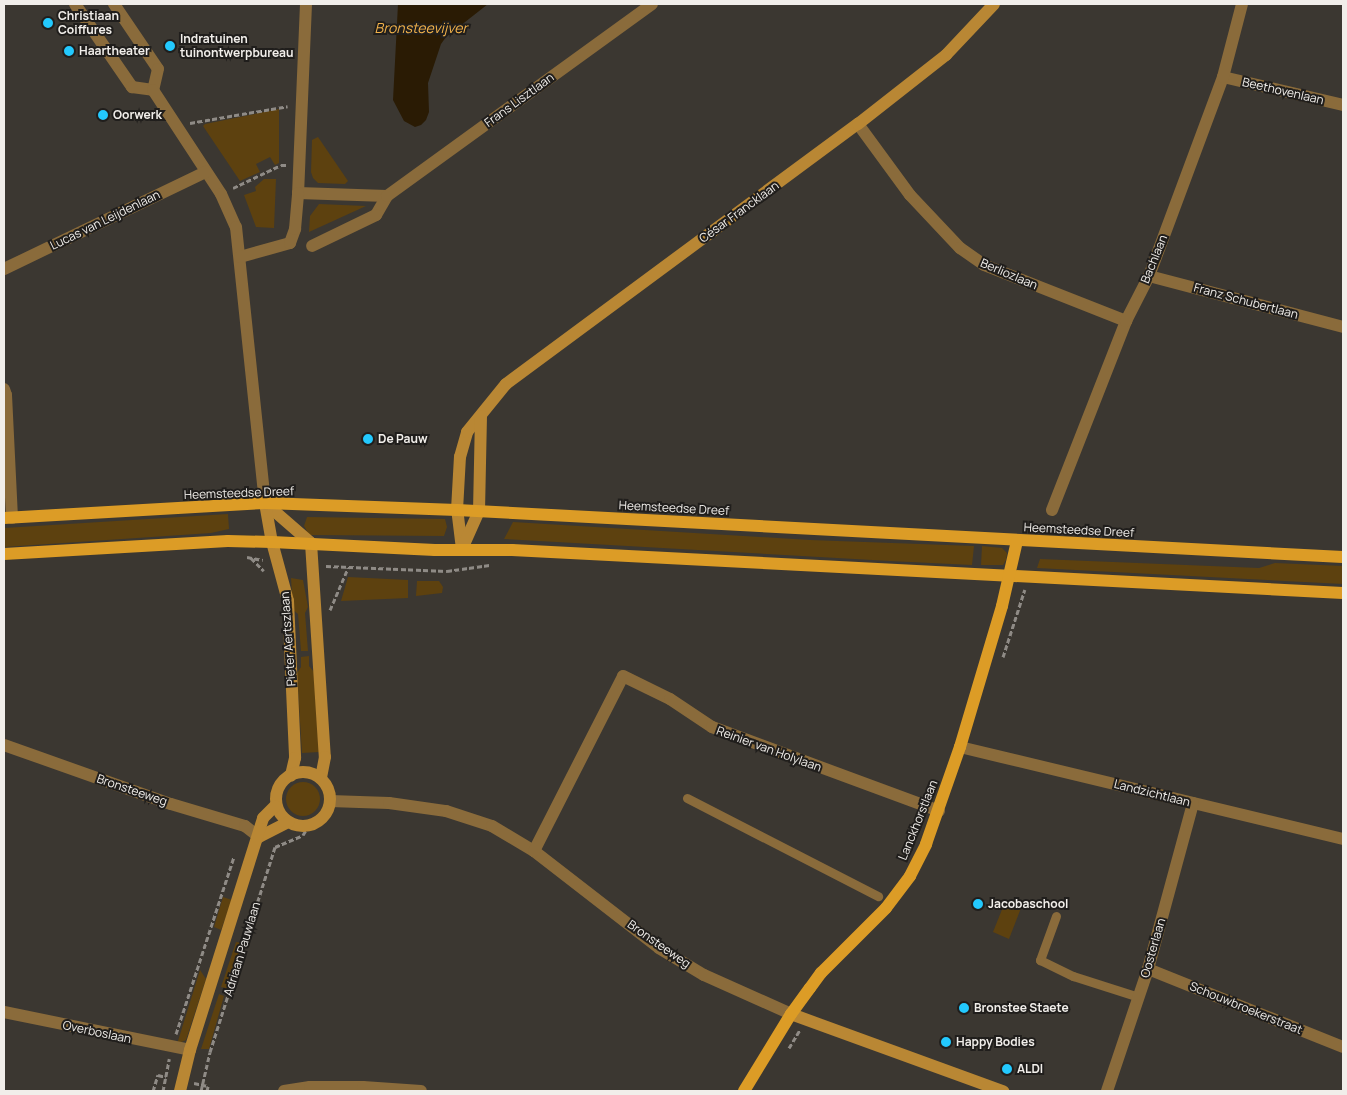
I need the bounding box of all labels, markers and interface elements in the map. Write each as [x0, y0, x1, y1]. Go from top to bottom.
place label: Christiaan Coiffures [58, 9, 119, 37]
marker: Christiaan Coiffures [42, 17, 54, 29]
water label: Bronsteevijver [375, 20, 467, 36]
place label: Indratuinen tuinontwerpbureau [180, 32, 293, 60]
marker: Indratuinen tuinontwerpbureau [164, 40, 176, 52]
place label: Haartheater [79, 44, 150, 58]
marker: Haartheater [63, 45, 75, 57]
street label: Frans Lisztlaan [481, 70, 557, 130]
street label: Beethovenlaan [1241, 75, 1325, 107]
place label: Oorwerk [113, 108, 162, 122]
marker: Oorwerk [97, 109, 109, 121]
street label: César Francklaan [696, 178, 782, 246]
street label: Lucas van Leijdenlaan [48, 187, 162, 253]
street label: Bachlaan [1138, 233, 1170, 285]
street label: Berliozlaan [978, 255, 1040, 293]
street label: Franz Schubertlaan [1192, 280, 1300, 322]
place label: De Pauw [378, 432, 428, 446]
marker: De Pauw [362, 433, 374, 445]
street label: Heemsteedse Dreef [184, 484, 294, 502]
street label: Heemsteedse Dreef [618, 498, 730, 518]
street label: Heemsteedse Dreef [1023, 520, 1135, 540]
street label: Pieter Aertszlaan [278, 591, 298, 687]
street label: Reinier van Holylaan [715, 723, 823, 775]
street label: Bronsteeweg [95, 771, 169, 809]
street label: Landzichtlaan [1112, 777, 1192, 809]
street label: Lanckhorstlaan [895, 778, 941, 862]
place label: Jacobaschool [988, 897, 1068, 911]
marker: Jacobaschool [972, 898, 984, 910]
street label: Adriaan Pauwlaan [221, 900, 263, 998]
street label: Bronsteeweg [625, 917, 693, 971]
street label: Oosterlaan [1138, 917, 1168, 979]
street label: Schouwbroekerstraat [1188, 979, 1304, 1037]
place label: Bronstee Staete [974, 1001, 1069, 1015]
marker: Bronstee Staete [958, 1002, 970, 1014]
street label: Overboslaan [61, 1018, 133, 1046]
place label: Happy Bodies [956, 1035, 1035, 1049]
marker: Happy Bodies [940, 1036, 952, 1048]
place label: ALDI [1017, 1062, 1043, 1076]
marker: ALDI [1001, 1063, 1013, 1075]

